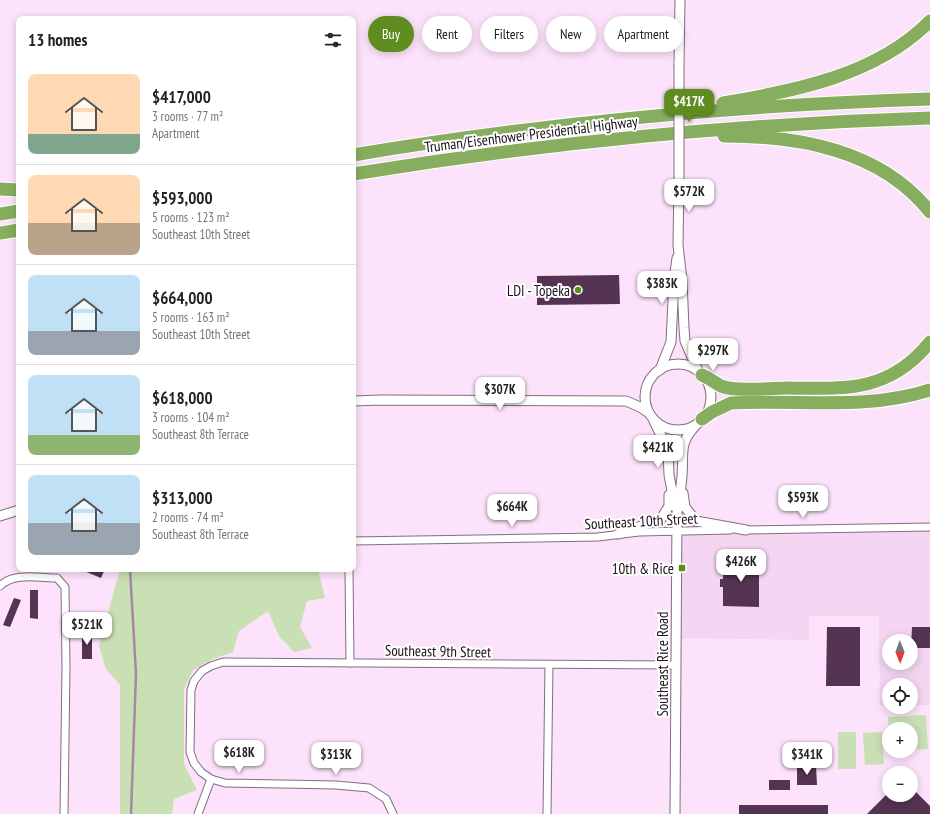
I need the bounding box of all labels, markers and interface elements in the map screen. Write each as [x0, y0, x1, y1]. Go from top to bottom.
chip: Buy [368, 16, 414, 52]
chip: Rent [422, 16, 472, 52]
chip: Filters [480, 16, 538, 52]
chip: New [546, 16, 596, 52]
chip: Apartment [604, 16, 683, 52]
text: 13 homes [28, 29, 87, 51]
icon: filters [322, 29, 344, 51]
text: $417,000 [152, 86, 211, 108]
pin: $417K [661, 89, 717, 123]
icon: home [60, 90, 108, 138]
text: $417K [673, 93, 705, 110]
text: 3 rooms · 77 m² [152, 108, 223, 125]
street label: Truman/Eisenhower Presidential Highway [423, 111, 639, 157]
text: Apartment [152, 125, 200, 142]
pin: $572K [661, 179, 717, 213]
text: $572K [673, 183, 705, 200]
text: $593,000 [152, 187, 213, 209]
icon: home [60, 191, 108, 239]
text: 5 rooms · 123 m² [152, 209, 230, 226]
text: Southeast 10th Street [152, 226, 250, 243]
pin: $383K [634, 271, 690, 305]
text: $383K [646, 275, 678, 292]
place label: LDI - Topeka [507, 281, 570, 300]
marker: LDI - Topeka [573, 285, 583, 295]
text: $664,000 [152, 287, 213, 309]
icon: home [60, 291, 108, 339]
text: 5 rooms · 163 m² [152, 309, 230, 326]
text: Southeast 10th Street [152, 326, 250, 343]
pin: $297K [685, 338, 741, 372]
text: $297K [697, 342, 729, 359]
pin: $307K [472, 377, 528, 411]
text: $307K [484, 381, 516, 398]
text: $618,000 [152, 387, 213, 409]
icon: home [60, 391, 108, 439]
text: 3 rooms · 104 m² [152, 409, 230, 426]
text: Southeast 8th Terrace [152, 426, 249, 443]
pin: $421K [630, 435, 686, 469]
text: $421K [642, 439, 674, 456]
pin: $593K [775, 485, 831, 519]
text: $313,000 [152, 487, 213, 509]
text: $593K [787, 489, 819, 506]
icon: home [60, 491, 108, 539]
pin: $664K [484, 494, 540, 528]
text: $664K [496, 498, 528, 515]
text: 2 rooms · 74 m² [152, 509, 224, 526]
street label: Southeast 10th Street [584, 509, 698, 533]
text: Southeast 8th Terrace [152, 526, 249, 543]
pin: $426K [713, 549, 769, 583]
text: $426K [725, 553, 757, 570]
place label: 10th & Rice [612, 559, 674, 578]
marker: 10th & Rice [677, 563, 687, 573]
street label: Southeast Rice Road [653, 611, 672, 717]
pin: $521K [59, 612, 115, 646]
text: $521K [71, 616, 103, 633]
north arrow [882, 634, 918, 670]
map controls [882, 634, 918, 802]
street label: Southeast 9th Street [385, 641, 491, 661]
button: locate [882, 678, 918, 714]
button: + [882, 722, 918, 758]
pin: $618K [211, 740, 267, 774]
pin: $313K [308, 742, 364, 776]
pin: $341K [779, 742, 835, 776]
text: $618K [223, 744, 255, 761]
text: $313K [320, 746, 352, 763]
text: $341K [791, 746, 823, 763]
button: − [882, 766, 918, 802]

